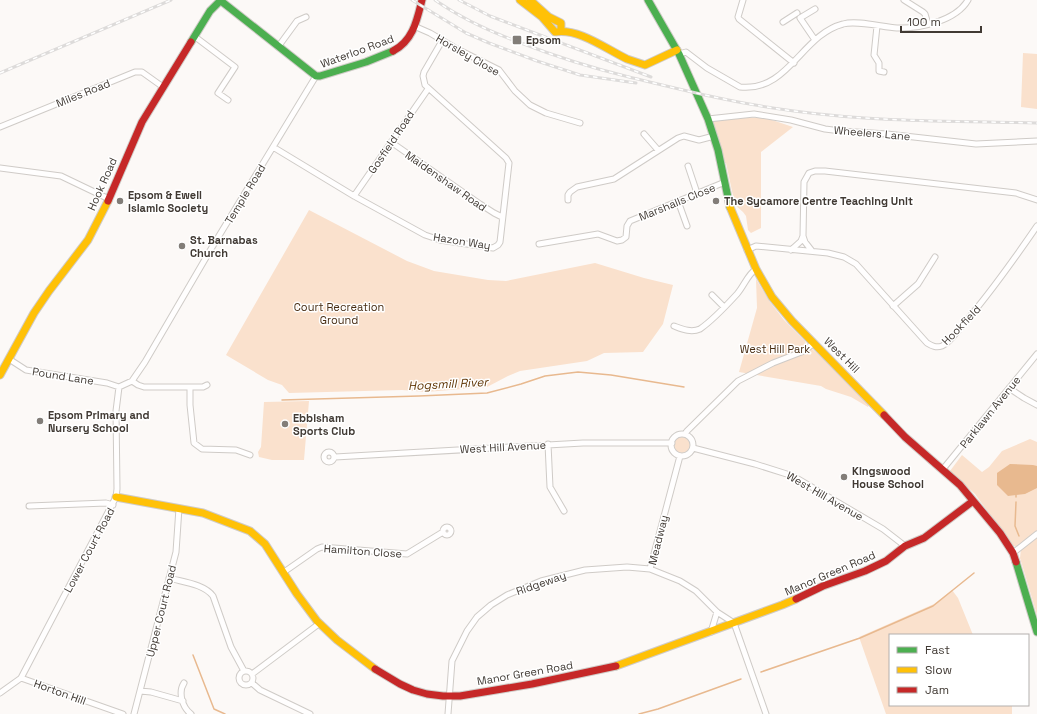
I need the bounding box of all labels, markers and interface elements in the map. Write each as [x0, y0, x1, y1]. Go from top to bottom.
scale bar [901, 8, 981, 34]
text: 100 m [907, 14, 941, 30]
street label: Waterloo Road [318, 31, 396, 71]
street label: Horsley Close [434, 31, 502, 79]
place label: Epsom [526, 33, 561, 47]
marker: Epsom [511, 34, 523, 46]
street label: Miles Road [54, 76, 112, 110]
street label: Gosfield Road [365, 108, 417, 176]
street label: Wheelers Lane [833, 123, 911, 143]
street label: Maidenshaw Road [403, 148, 489, 214]
street label: Hook Road [84, 155, 120, 213]
street label: Temple Road [222, 161, 268, 227]
street label: Marshalls Close [637, 180, 717, 224]
place label: Epsom & Ewell Islamic Society [128, 188, 208, 215]
place label: The Sycamore Centre Teaching Unit [724, 194, 913, 208]
marker: Epsom & Ewell Islamic Society [115, 196, 125, 206]
marker: The Sycamore Centre Teaching Unit [711, 196, 721, 206]
street label: Hazon Way [432, 230, 492, 252]
place label: St. Barnabas Church [190, 233, 258, 260]
marker: St. Barnabas Church [177, 241, 187, 251]
park label: Court Recreation Ground [294, 300, 384, 327]
street label: Hookfield [938, 302, 984, 348]
street label: West Hill [821, 334, 863, 376]
park label: West Hill Park [740, 342, 810, 356]
street label: Pound Lane [31, 364, 95, 388]
street label: Parklawn Avenue [957, 373, 1023, 451]
water label: Hogsmill River [408, 374, 490, 394]
place label: Epsom Primary and Nursery School [48, 408, 150, 435]
place label: Ebbisham Sports Club [293, 411, 355, 438]
marker: Epsom Primary and Nursery School [35, 416, 45, 426]
marker: Ebbisham Sports Club [280, 419, 290, 429]
street label: West Hill Avenue [460, 438, 546, 456]
place label: Kingswood House School [852, 464, 924, 491]
street label: West Hill Avenue [784, 468, 866, 524]
marker: Kingswood House School [839, 472, 849, 482]
street label: Lower Court Road [61, 505, 117, 595]
street label: Meadway [645, 514, 671, 566]
street label: Hamilton Close [323, 541, 403, 561]
street label: Manor Green Road [783, 548, 877, 598]
street label: Upper Court Road [143, 563, 179, 659]
street label: Ridgeway [514, 568, 568, 598]
legend [889, 634, 1029, 706]
text: Fast [925, 642, 950, 658]
street label: Manor Green Road [476, 658, 574, 688]
text: Slow [925, 662, 952, 678]
street label: Horton Hill [32, 676, 88, 708]
text: Jam [925, 682, 949, 698]

